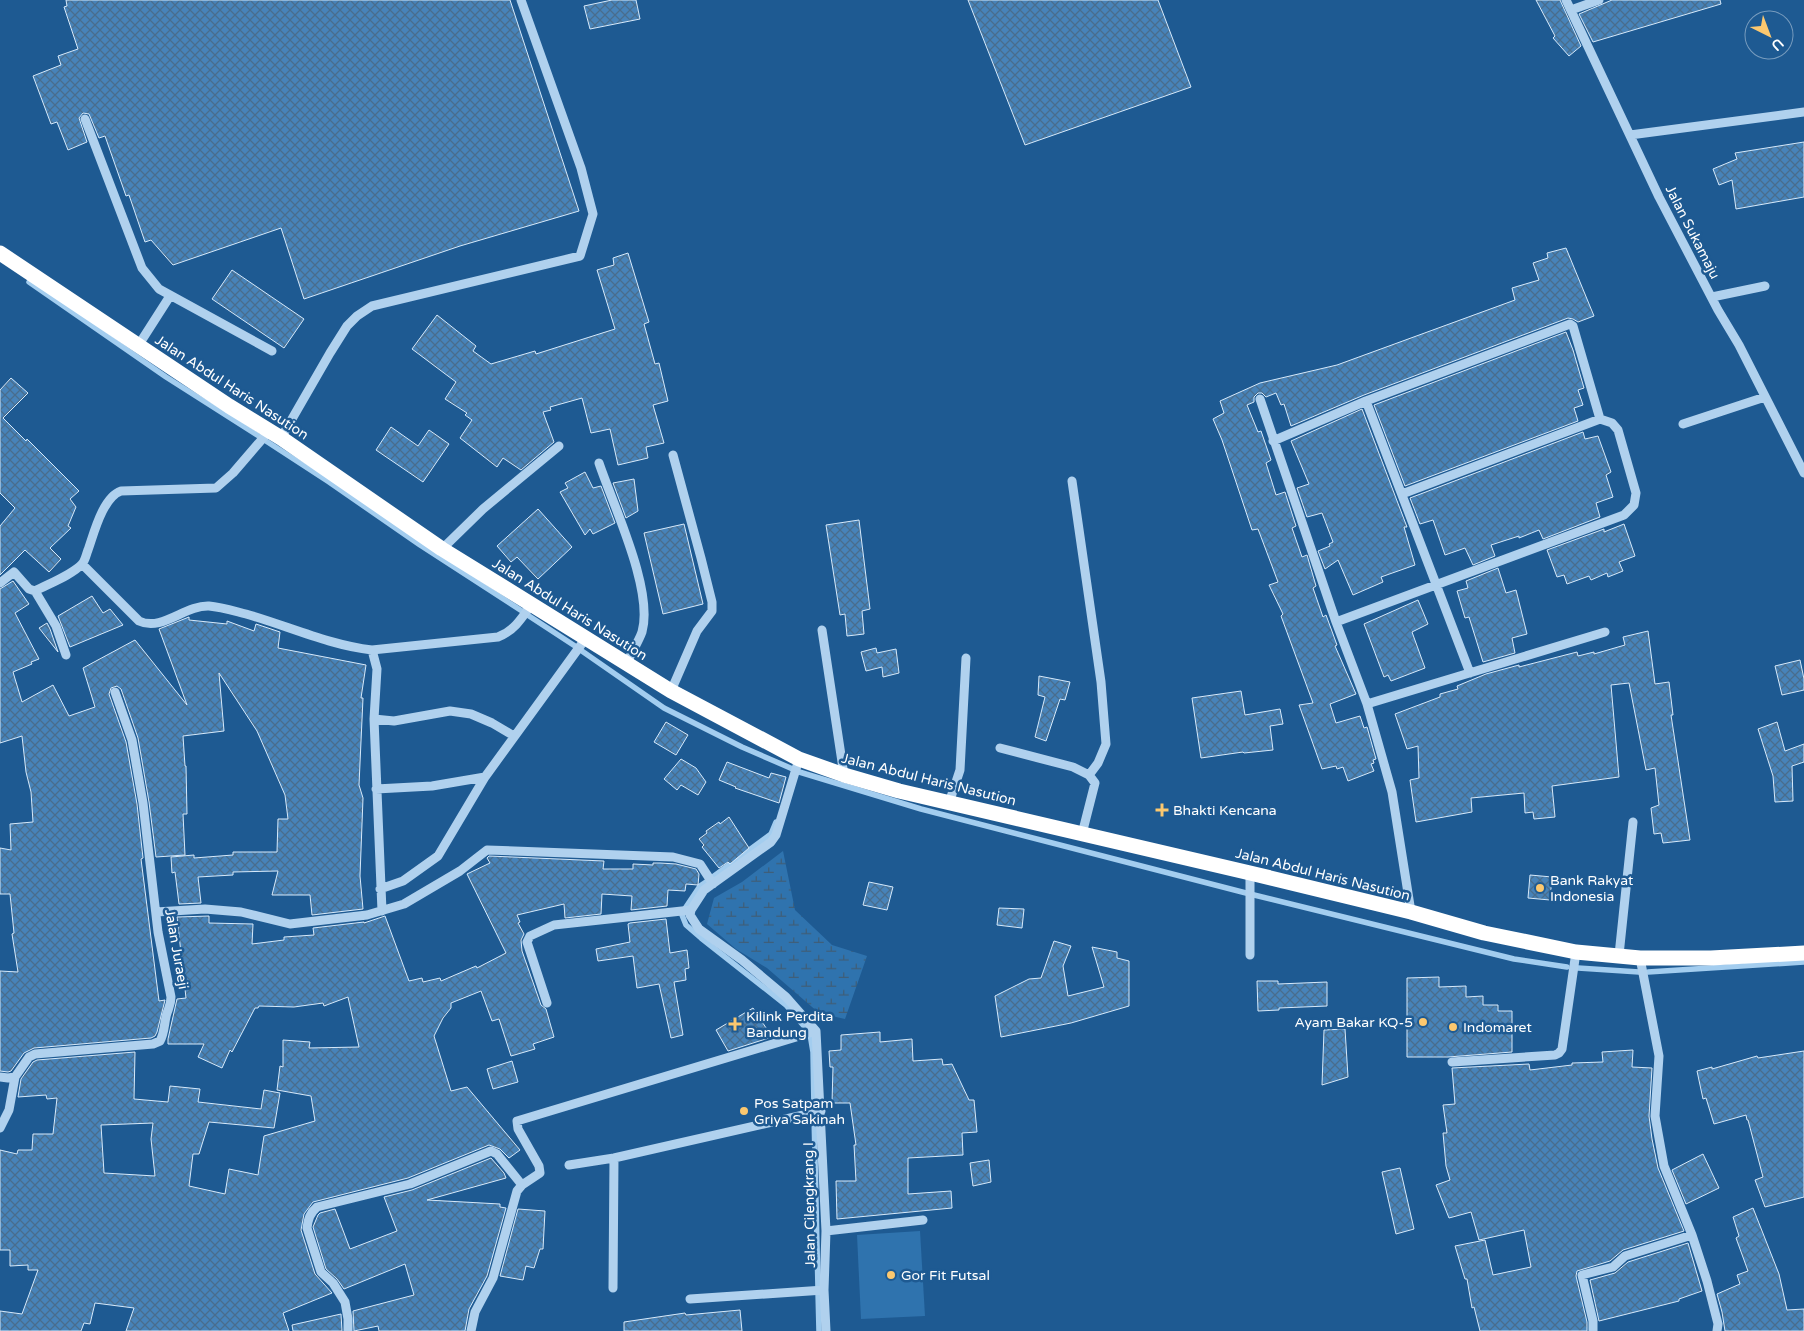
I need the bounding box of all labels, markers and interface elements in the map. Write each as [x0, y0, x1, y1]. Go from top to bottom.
north arrow [1744, 10, 1794, 60]
text: U [1768, 34, 1787, 54]
street label: Jalan Sukamaju [1662, 182, 1724, 282]
street label: Jalan Abdul Haris Nasution [152, 331, 312, 443]
street label: Jalan Abdul Haris Nasution [489, 555, 650, 664]
street label: Jalan Abdul Haris Nasution [840, 750, 1018, 809]
place label: Bhakti Kencana [1173, 802, 1277, 819]
marker: Bhakti Kencana [1155, 803, 1169, 817]
street label: Jalan Abdul Haris Nasution [1234, 845, 1412, 904]
place label: Bank Rakyat Indonesia [1550, 872, 1634, 905]
marker: Bank Rakyat Indonesia [1534, 882, 1546, 894]
street label: Jalan Juraeji [161, 908, 192, 991]
place label: Kilink Perdita Bandung [746, 1008, 833, 1041]
place label: Ayam Bakar KQ-5 [1295, 1014, 1413, 1031]
marker: Ayam Bakar KQ-5 [1417, 1016, 1429, 1028]
marker: Kilink Perdita Bandung [728, 1017, 742, 1031]
place label: Indomaret [1463, 1019, 1533, 1036]
marker: Indomaret [1447, 1021, 1459, 1033]
place label: Pos Satpam Griya Sakinah [754, 1095, 845, 1128]
marker: Pos Satpam Griya Sakinah [738, 1105, 750, 1117]
street label: Jalan Cilengkrang I [800, 1142, 819, 1268]
place label: Gor Fit Futsal [901, 1267, 990, 1284]
marker: Gor Fit Futsal [885, 1269, 897, 1281]

